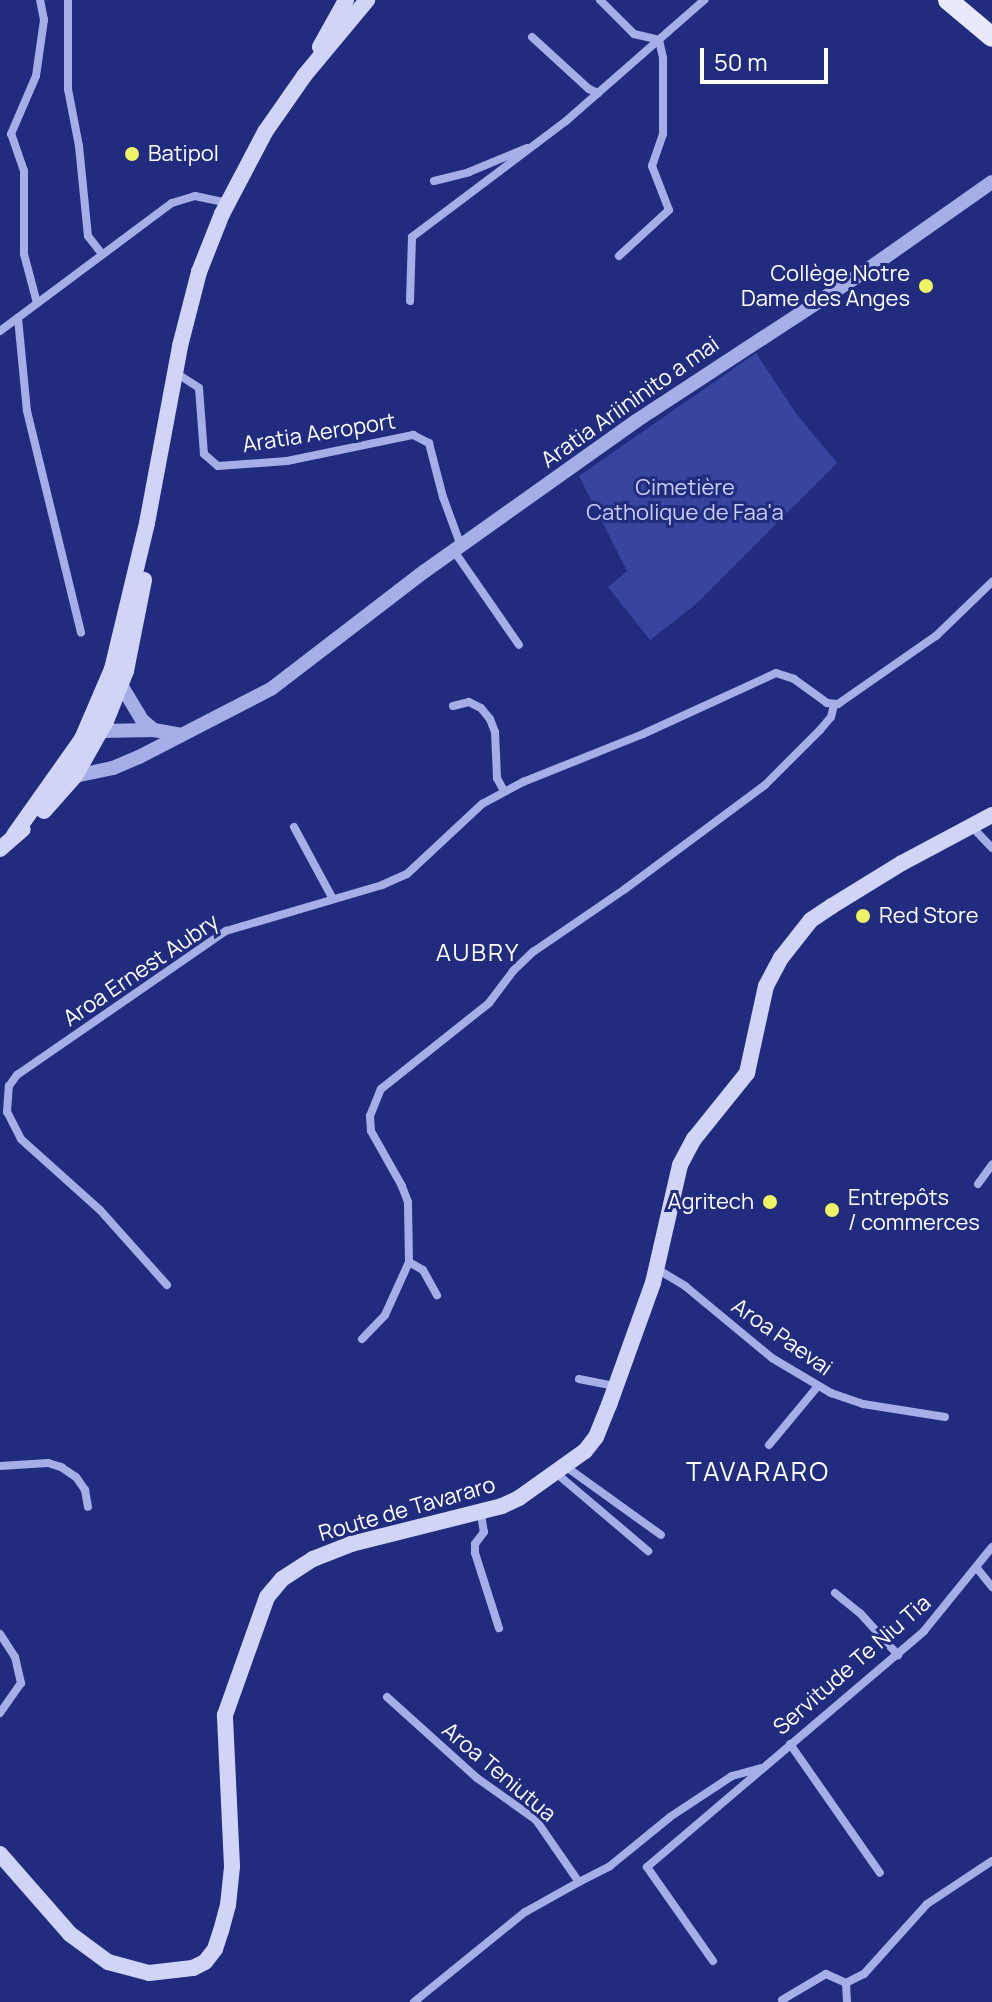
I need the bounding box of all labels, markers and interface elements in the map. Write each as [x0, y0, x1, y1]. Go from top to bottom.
scale bar [704, 32, 832, 82]
text: 50 m [714, 45, 768, 78]
place label: Batipol [148, 141, 219, 167]
marker: Batipol [123, 145, 141, 163]
place label: Collège Notre Dame des Anges [741, 260, 910, 312]
marker: Collège Notre Dame des Anges [917, 277, 935, 295]
street label: Aratia Ariininito a mai [536, 331, 724, 473]
street label: Aratia Aeroport [241, 408, 397, 458]
park label: Cimetière Catholique de Faa'a [586, 474, 784, 526]
place label: Red Store [879, 903, 979, 929]
marker: Red Store [854, 907, 872, 925]
street label: Aroa Ernest Aubry [58, 908, 224, 1032]
district label: AUBRY [436, 938, 520, 966]
place label: Entrepôts / commerces [848, 1184, 980, 1236]
place label: Agritech [667, 1189, 754, 1215]
marker: Agritech [761, 1193, 779, 1211]
marker: Entrepôts / commerces [823, 1201, 841, 1219]
street label: Aroa Paevai [727, 1293, 837, 1381]
district label: TAVARARO [686, 1456, 830, 1488]
street label: Route de Tavararo [316, 1471, 498, 1547]
street label: Servitude Te Niu Tia [768, 1590, 936, 1740]
street label: Aroa Teniutua [437, 1717, 561, 1827]

